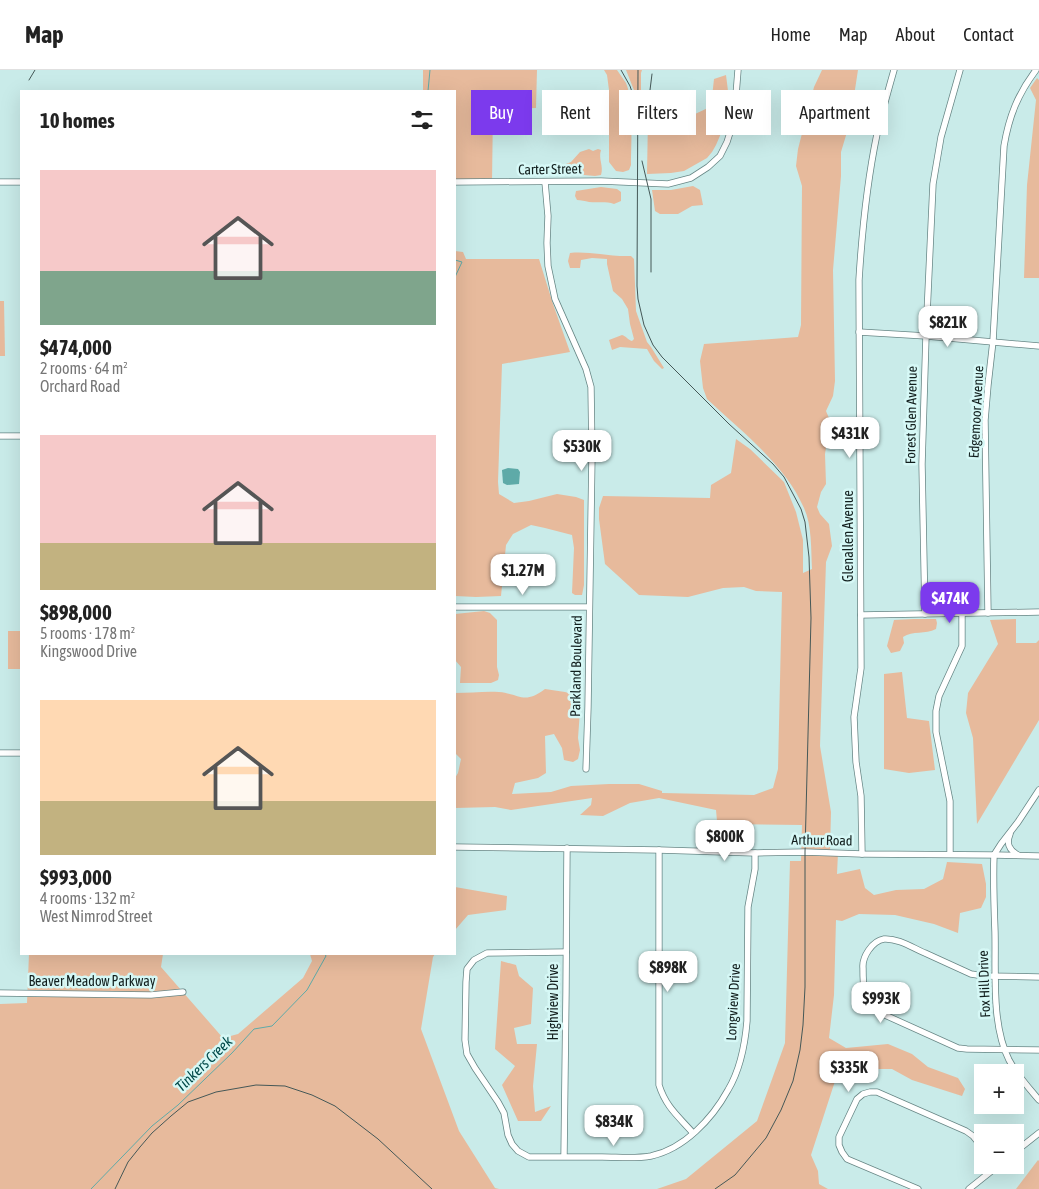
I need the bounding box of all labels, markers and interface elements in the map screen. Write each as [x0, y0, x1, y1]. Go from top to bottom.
text: Map [25, 21, 64, 48]
text: Home [771, 24, 811, 45]
text: Map [839, 24, 868, 45]
text: About [896, 24, 935, 45]
text: Contact [963, 24, 1014, 45]
chip: Buy [471, 90, 532, 135]
chip: Rent [542, 90, 609, 135]
chip: Filters [619, 90, 696, 135]
chip: New [706, 90, 771, 135]
chip: Apartment [781, 90, 888, 135]
icon: filters [408, 106, 436, 134]
text: 10 homes [40, 108, 115, 132]
street label: Carter Street [518, 160, 582, 178]
icon: home [193, 203, 283, 293]
pin: $821K [913, 306, 983, 348]
text: $821K [929, 313, 967, 331]
text: $474,000 [40, 335, 112, 359]
text: 2 rooms · 64 m² [40, 359, 128, 377]
street label: Edgemoor Avenue [966, 365, 986, 459]
street label: Forest Glen Avenue [902, 366, 920, 464]
text: Orchard Road [40, 377, 120, 395]
pin: $431K [815, 416, 885, 459]
text: $431K [831, 424, 869, 442]
pin: $530K [547, 430, 617, 472]
text: $530K [563, 437, 601, 455]
icon: home [193, 468, 283, 558]
street label: Glenallen Avenue [840, 490, 856, 582]
pin: $1.27M [482, 554, 564, 596]
text: $1.27M [502, 561, 544, 579]
pin: $474K [915, 582, 985, 624]
text: $474K [931, 589, 969, 607]
text: $898,000 [40, 600, 112, 624]
street label: Parkland Boulevard [567, 615, 585, 717]
text: 5 rooms · 178 m² [40, 624, 135, 642]
text: Kingswood Drive [40, 642, 137, 660]
icon: home [193, 733, 283, 823]
pin: $800K [690, 820, 760, 862]
text: $800K [706, 827, 744, 845]
street label: Arthur Road [791, 831, 853, 849]
text: $993,000 [40, 865, 112, 889]
text: 4 rooms · 132 m² [40, 889, 135, 907]
text: West Nimrod Street [40, 907, 153, 925]
pin: $898K [633, 950, 703, 993]
street label: Fox Hill Drive [975, 950, 993, 1018]
text: $898K [649, 958, 687, 976]
street label: Longview Drive [723, 963, 743, 1041]
street label: Highview Drive [545, 964, 561, 1040]
street label: Beaver Meadow Parkway [28, 973, 156, 989]
pin: $993K [846, 982, 916, 1024]
text: $993K [862, 989, 900, 1007]
water label: Tinkers Creek [172, 1032, 236, 1095]
pin: $335K [814, 1050, 884, 1093]
text: $335K [830, 1058, 868, 1076]
map controls [974, 1064, 1024, 1174]
button: + [974, 1064, 1024, 1114]
pin: $834K [579, 1104, 649, 1147]
text: $834K [595, 1112, 633, 1130]
button: − [974, 1124, 1024, 1174]

